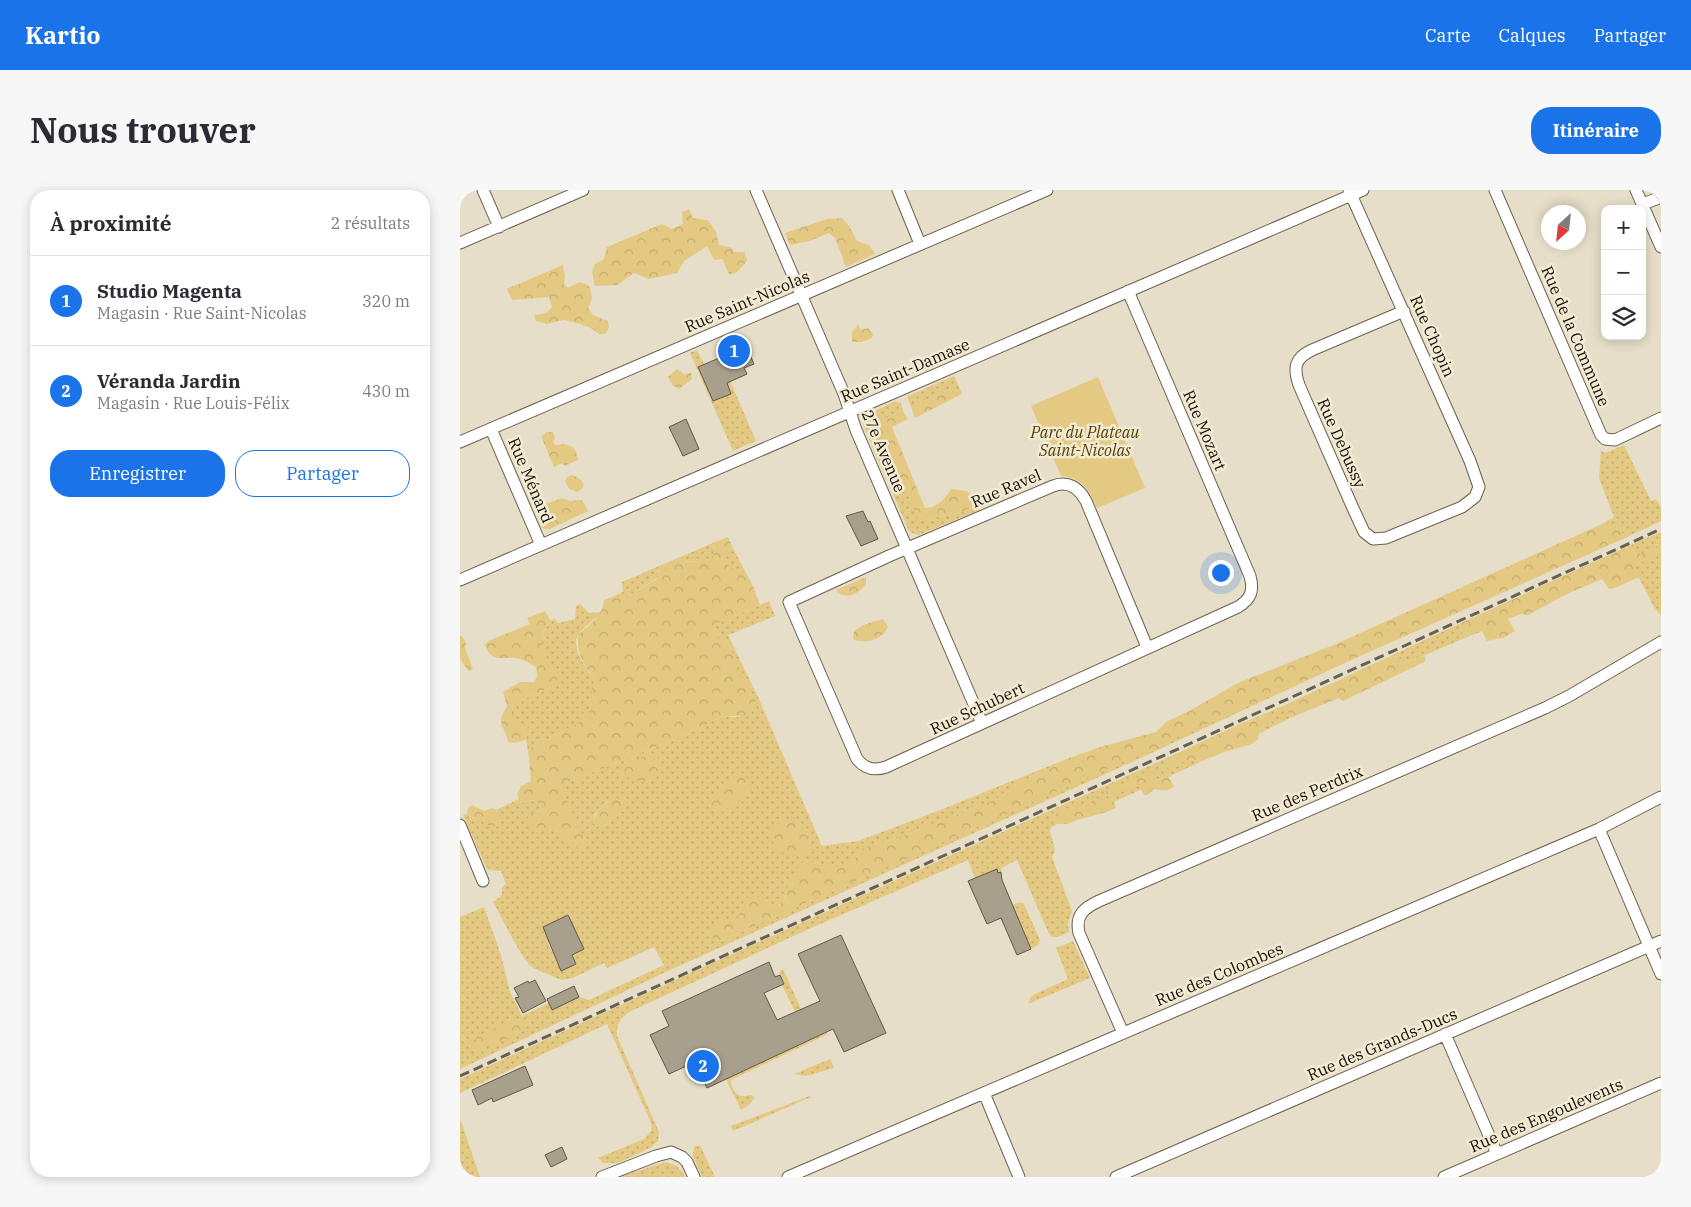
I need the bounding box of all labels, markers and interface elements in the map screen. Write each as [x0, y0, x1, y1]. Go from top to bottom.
text: Kartio [25, 19, 100, 51]
text: Carte [1425, 24, 1471, 47]
text: Calques [1499, 24, 1566, 47]
text: Partager [1594, 24, 1666, 47]
text: Nous trouver [30, 107, 256, 153]
button: Itinéraire [1531, 107, 1661, 154]
north arrow [1541, 205, 1586, 250]
map controls [1601, 205, 1646, 340]
button: + [1601, 205, 1646, 250]
text: À proximité [50, 209, 172, 237]
text: 2 résultats [331, 213, 410, 233]
button: − [1601, 250, 1646, 295]
street label: Rue de la Commune [1537, 263, 1615, 409]
street label: Rue Saint-Nicolas [681, 266, 813, 336]
text: Studio Magenta [97, 279, 242, 303]
text: 1 [61, 291, 71, 311]
text: 320 m [362, 291, 410, 311]
street label: Rue Chopin [1406, 292, 1460, 380]
button: layers [1601, 295, 1646, 340]
text: Magasin · Rue Saint-Nicolas [97, 303, 307, 323]
pin: 1 [718, 332, 750, 370]
street label: Rue Saint-Damase [837, 334, 973, 406]
text: Véranda Jardin [97, 369, 241, 393]
text: 2 [61, 381, 71, 401]
text: 430 m [362, 381, 410, 401]
street label: Rue Mozart [1179, 387, 1231, 474]
text: Magasin · Rue Louis-Félix [97, 393, 290, 413]
street label: Rue Debussy [1313, 395, 1371, 491]
street label: 27e Avenue [858, 407, 910, 495]
park label: Parc du Plateau Saint-Nicolas [1030, 422, 1139, 460]
street label: Rue Ménard [504, 434, 558, 526]
button: Enregistrer [50, 450, 225, 497]
button: Partager [235, 450, 410, 497]
street label: Rue Ravel [968, 464, 1044, 512]
your location [1208, 560, 1234, 586]
street label: Rue Schubert [927, 677, 1028, 739]
street label: Rue des Perdrix [1248, 761, 1366, 825]
street label: Rue des Colombes [1152, 938, 1286, 1010]
street label: Rue des Grands-Ducs [1304, 1003, 1460, 1085]
pin: 2 [687, 1047, 719, 1085]
street label: Rue des Engoulevents [1466, 1074, 1626, 1156]

